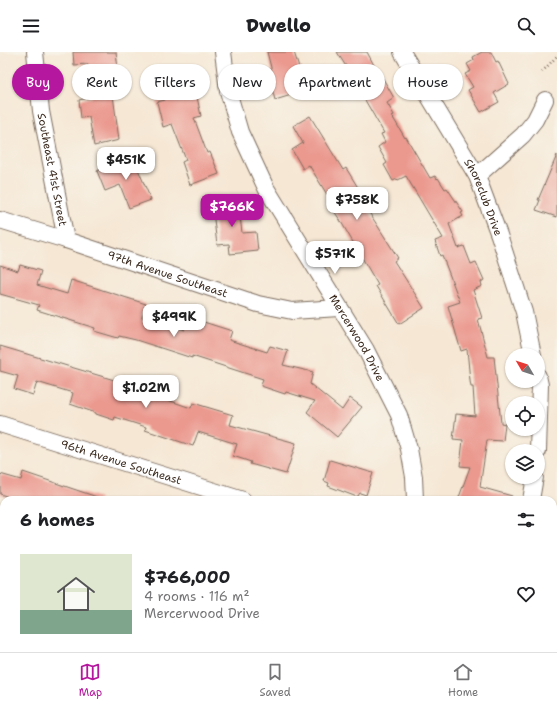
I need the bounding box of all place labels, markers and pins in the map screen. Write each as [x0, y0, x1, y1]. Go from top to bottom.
pin: $451K [98, 147, 154, 181]
pin: $758K [329, 187, 385, 221]
pin: $766K [204, 194, 260, 228]
pin: $571K [307, 241, 363, 275]
pin: $499K [146, 304, 202, 338]
pin: $1.02M [113, 375, 179, 409]

